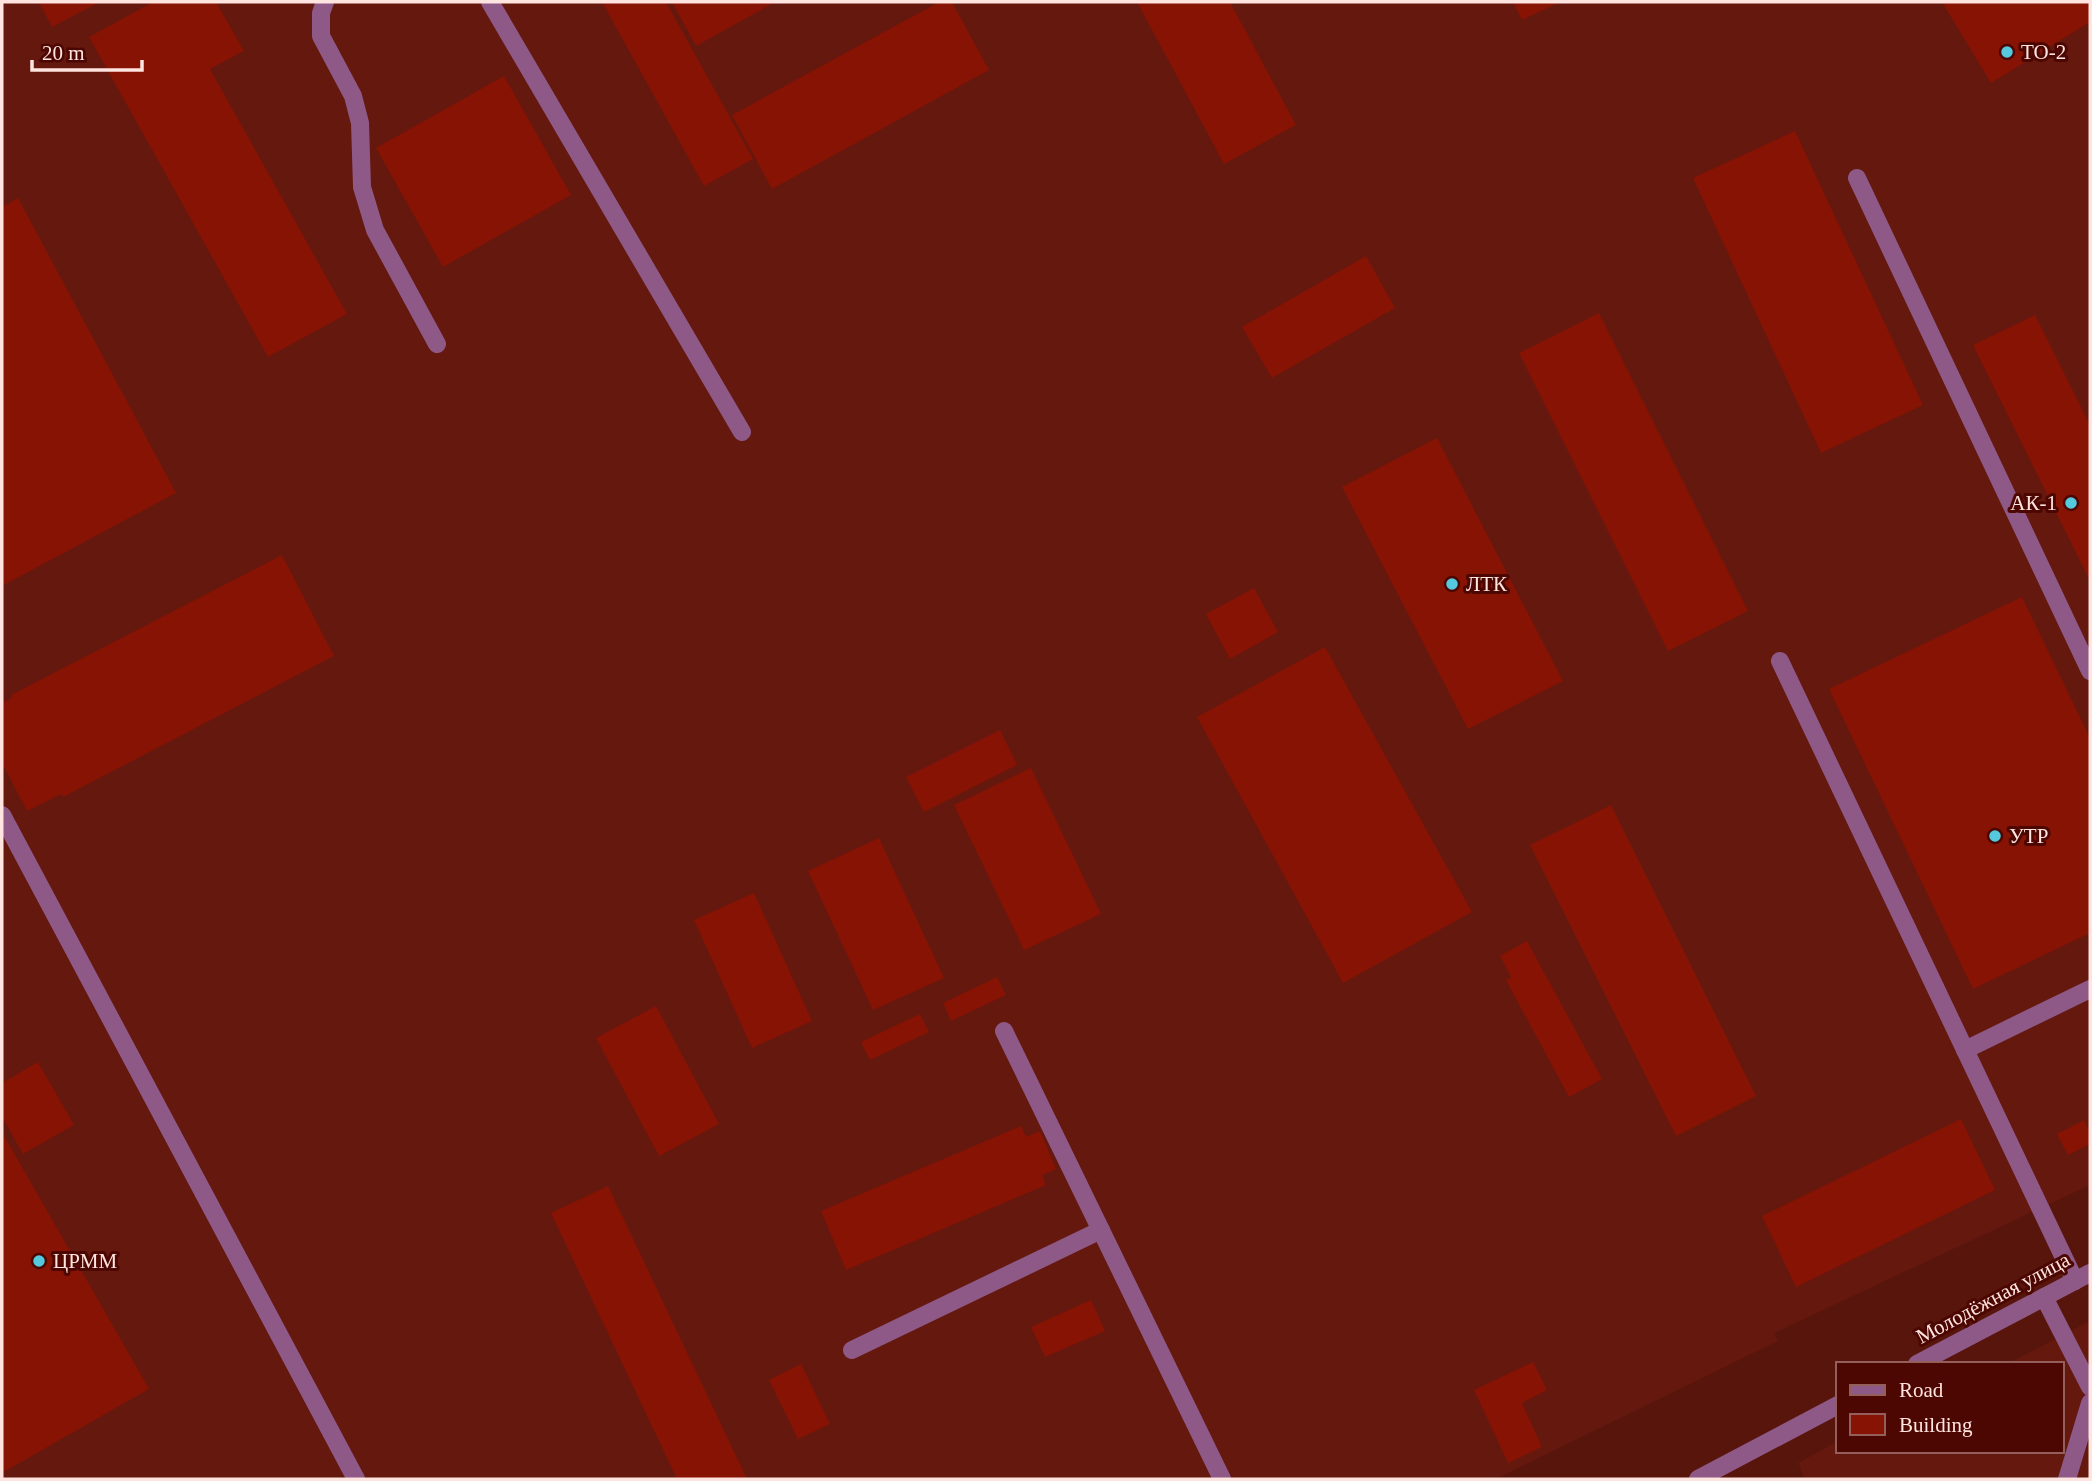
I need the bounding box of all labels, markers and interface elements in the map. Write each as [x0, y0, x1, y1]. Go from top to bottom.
scale bar [32, 28, 142, 72]
place label: ТО-2 [2021, 40, 2066, 64]
text: 20 m [42, 41, 85, 65]
marker: ТО-2 [1999, 44, 2015, 60]
place label: АК-1 [2010, 491, 2057, 515]
marker: АК-1 [2063, 495, 2079, 511]
place label: ЛТК [1466, 572, 1508, 596]
marker: ЛТК [1444, 576, 1460, 592]
place label: УТР [2009, 824, 2048, 848]
marker: УТР [1987, 828, 2003, 844]
street label: Молодёжная улица [1912, 1247, 2075, 1349]
place label: ЦРММ [53, 1249, 118, 1273]
marker: ЦРММ [31, 1253, 47, 1269]
legend [1836, 1362, 2064, 1453]
text: Road [1899, 1378, 1944, 1402]
text: Building [1899, 1413, 1973, 1437]

